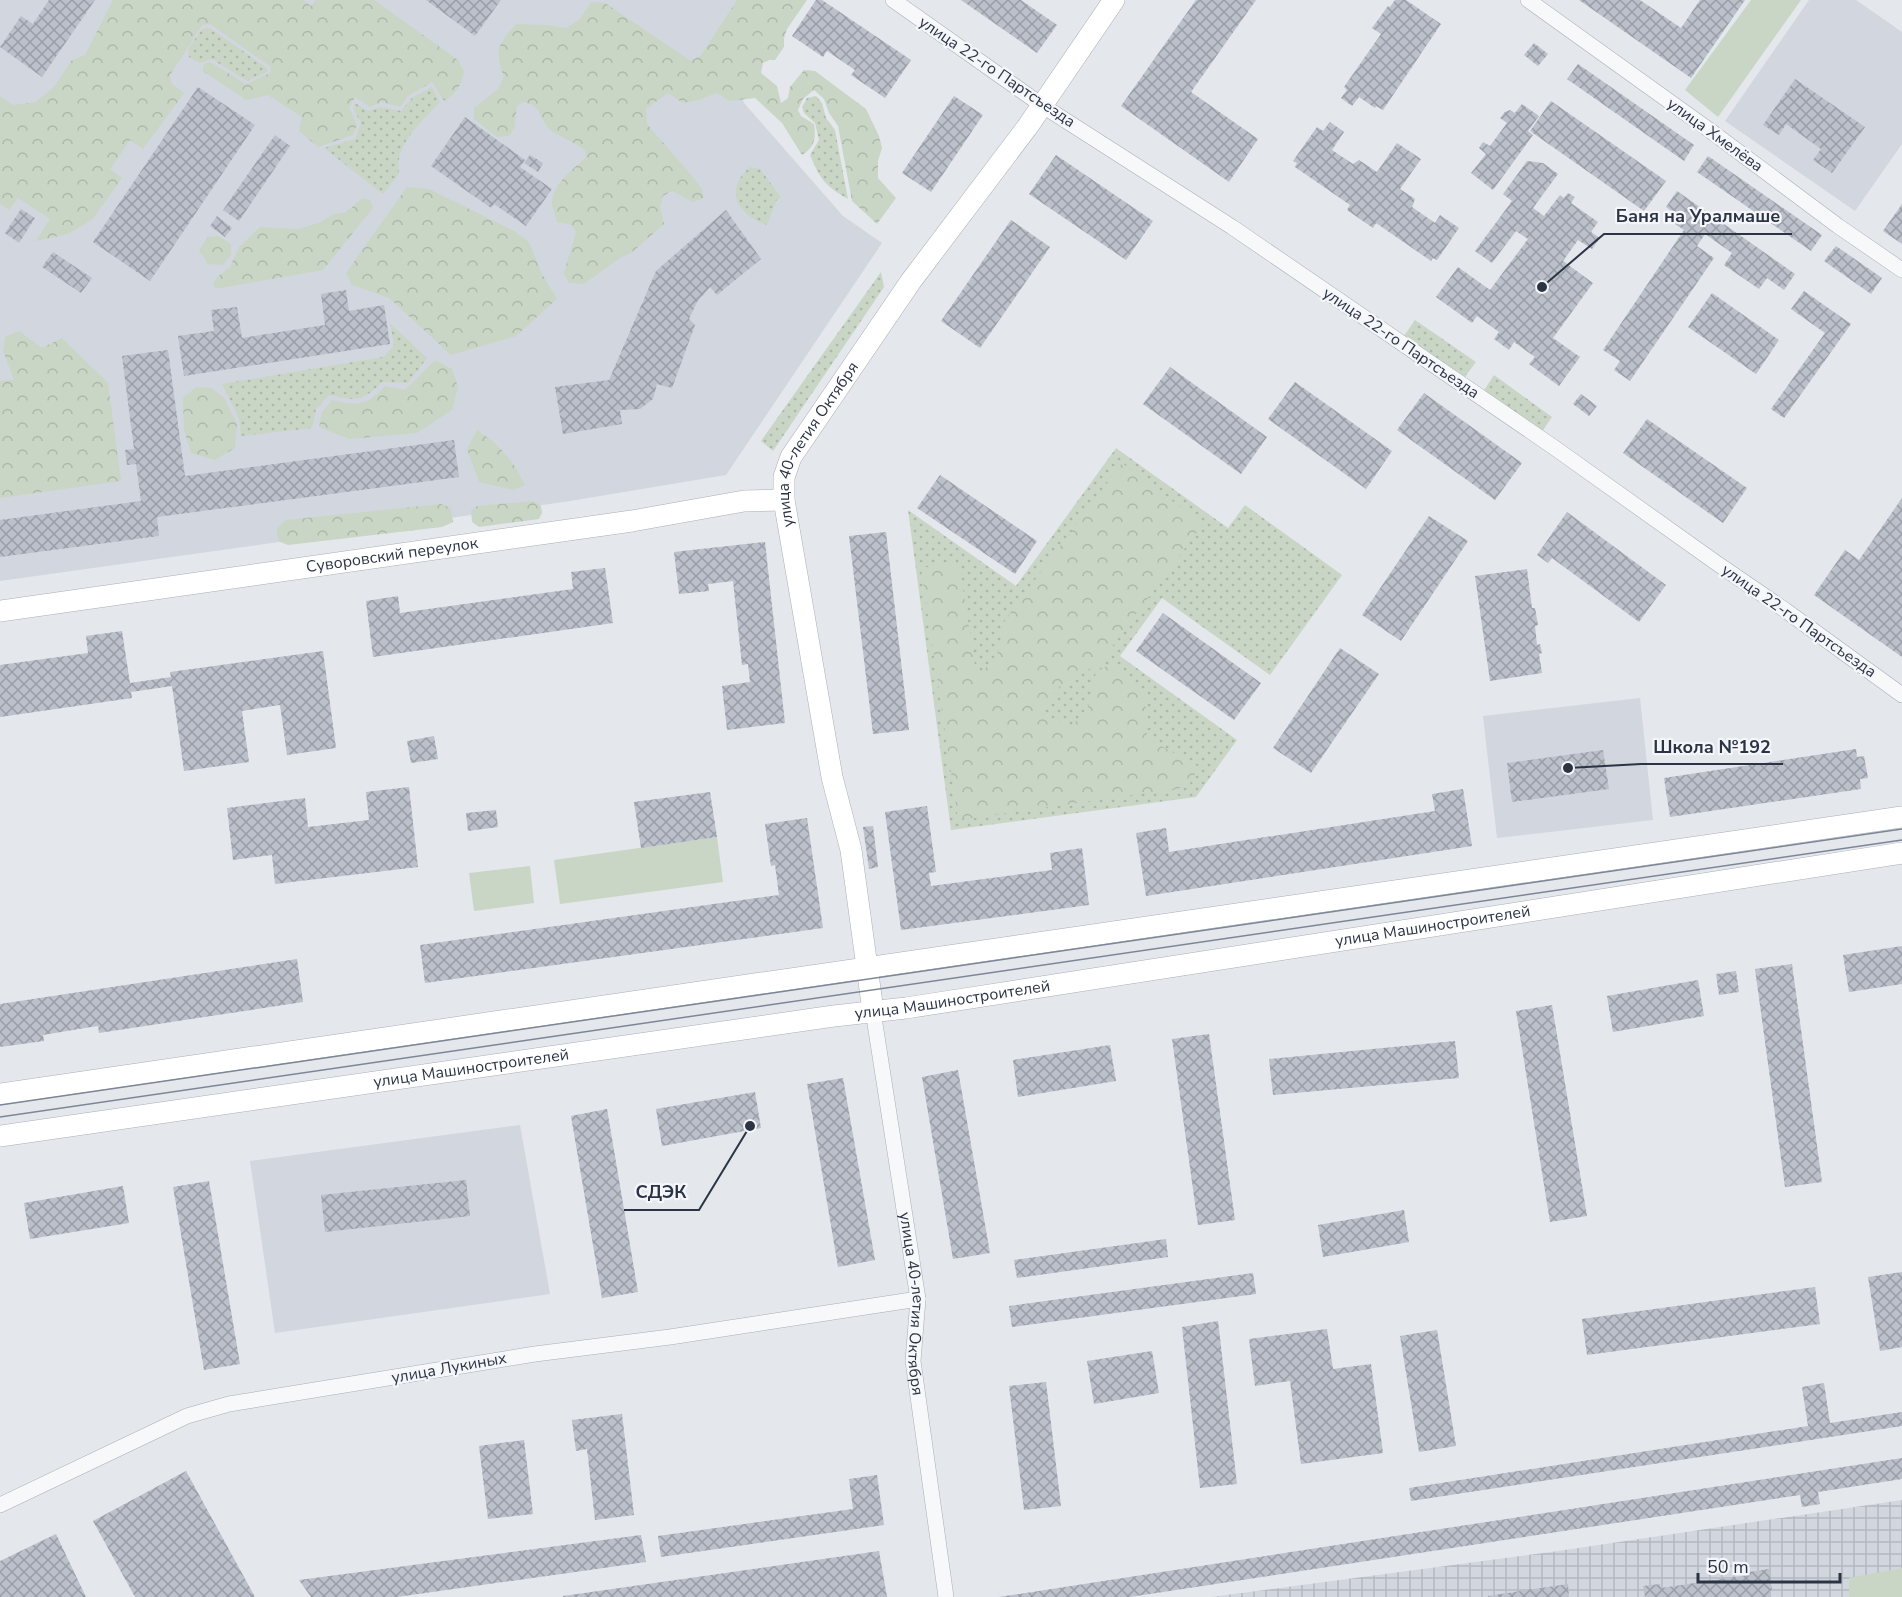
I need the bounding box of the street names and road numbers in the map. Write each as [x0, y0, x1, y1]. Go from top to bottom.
street label: улица 22-го Партсъезда [914, 11, 1080, 133]
street label: улица Хмелёва [1663, 93, 1767, 177]
street label: улица 22-го Партсъезда [1318, 282, 1484, 404]
street label: улица 40-летия Октября [773, 357, 864, 529]
street label: Суворовский переулок [305, 532, 480, 578]
street label: улица 22-го Партсъезда [1717, 559, 1881, 683]
street label: улица Машиностроителей [1333, 900, 1532, 952]
street label: улица Машиностроителей [853, 975, 1052, 1025]
street label: улица Машиностроителей [372, 1043, 570, 1093]
street label: улица 40-летия Октября [894, 1210, 930, 1397]
street label: улица Лукиных [390, 1347, 509, 1389]

